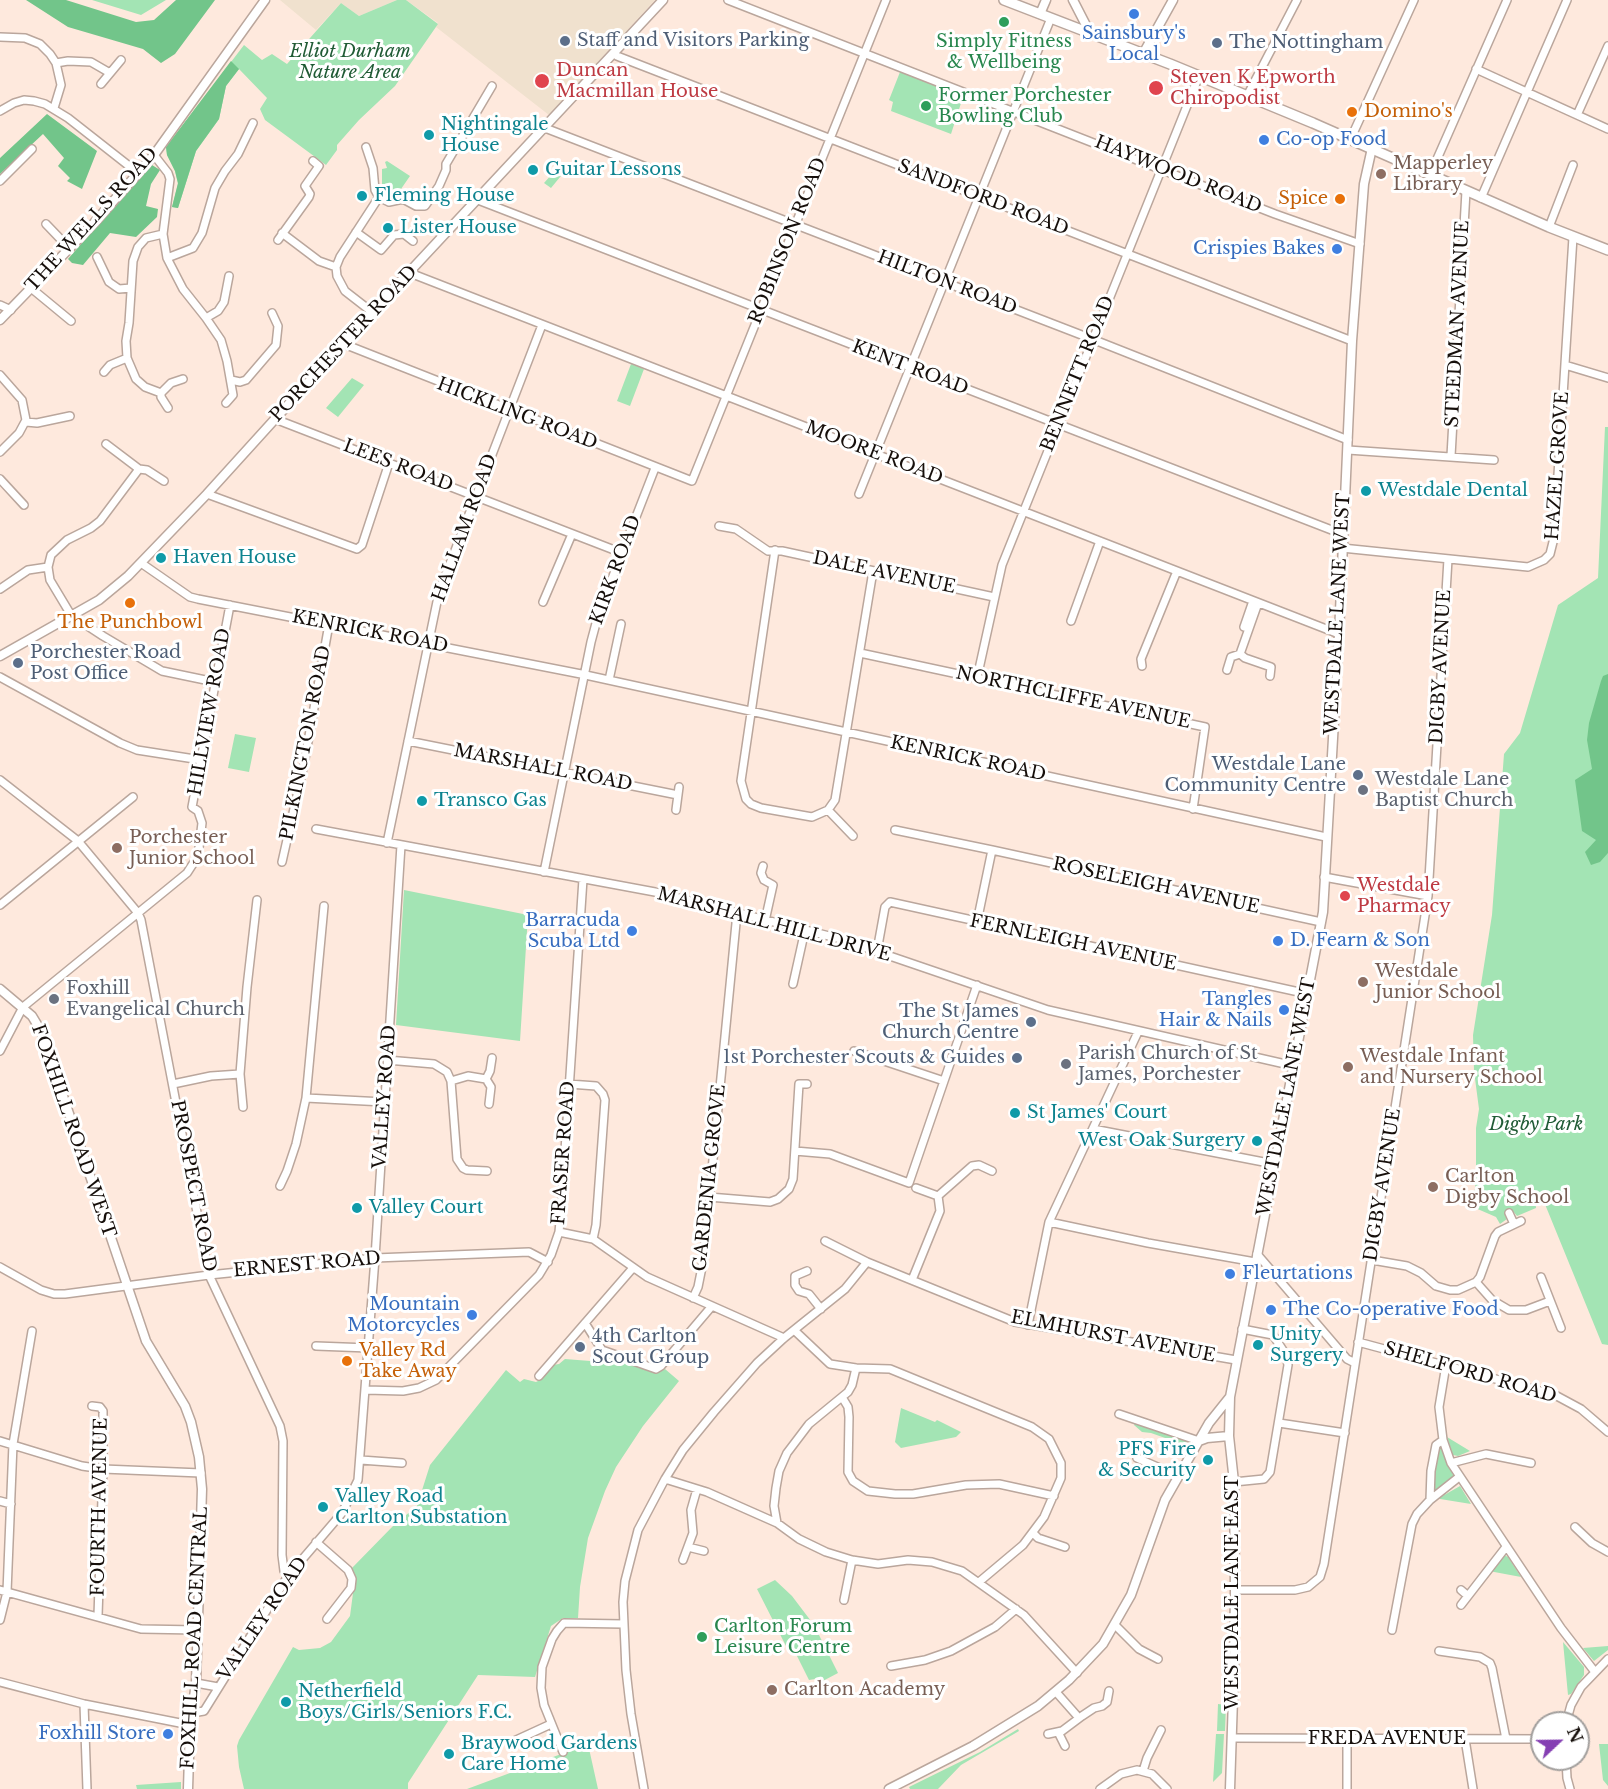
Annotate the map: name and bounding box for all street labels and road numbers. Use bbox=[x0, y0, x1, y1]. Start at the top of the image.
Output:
street label: HAYWOOD ROAD bbox=[1091, 132, 1265, 218]
street label: THE WELLS ROAD bbox=[22, 143, 162, 297]
street label: ROBINSON ROAD bbox=[745, 154, 831, 328]
street label: SANDFORD ROAD bbox=[894, 155, 1072, 241]
street label: STEEDMAN AVENUE bbox=[1442, 220, 1474, 428]
street label: HILTON ROAD bbox=[874, 246, 1020, 320]
street label: PORCHESTER ROAD bbox=[266, 261, 422, 427]
street label: BENNETT ROAD bbox=[1037, 293, 1119, 455]
street label: KENT ROAD bbox=[849, 336, 971, 400]
street label: HICKLING ROAD bbox=[434, 373, 600, 455]
street label: HAZEL GROVE bbox=[1542, 391, 1574, 541]
street label: MOORE ROAD bbox=[802, 417, 946, 489]
street label: LEES ROAD bbox=[340, 435, 456, 497]
street label: HALLAM ROAD bbox=[428, 451, 502, 605]
street label: WESTDALE LANE WEST bbox=[1321, 492, 1355, 736]
street label: KIRK ROAD bbox=[586, 512, 646, 628]
street label: DALE AVENUE bbox=[811, 547, 957, 599]
street label: DIGBY AVENUE bbox=[1426, 589, 1456, 745]
street label: KENRICK ROAD bbox=[290, 606, 450, 658]
street label: HILLVIEW ROAD bbox=[185, 627, 235, 797]
street label: PILKINGTON ROAD bbox=[276, 644, 336, 842]
street label: NORTHCLIFFE AVENUE bbox=[954, 663, 1192, 733]
street label: KENRICK ROAD bbox=[888, 732, 1048, 786]
street label: MARSHALL ROAD bbox=[452, 740, 634, 796]
street label: ROSELEIGH AVENUE bbox=[1051, 854, 1261, 918]
street label: MARSHALL HILL DRIVE bbox=[655, 883, 893, 967]
street label: FERNLEIGH AVENUE bbox=[968, 911, 1178, 975]
street label: WESTDALE LANE WEST bbox=[1253, 976, 1321, 1218]
street label: FOXHILL ROAD WEST bbox=[26, 1022, 120, 1240]
street label: VALLEY ROAD bbox=[369, 1024, 401, 1170]
street label: FRASER ROAD bbox=[548, 1080, 580, 1226]
street label: GARDENIA GROVE bbox=[689, 1083, 731, 1273]
street label: PROSPECT ROAD bbox=[166, 1098, 220, 1274]
street label: DIGBY AVENUE bbox=[1360, 1107, 1406, 1263]
street label: ERNEST ROAD bbox=[232, 1248, 382, 1282]
street label: ELMHURST AVENUE bbox=[1009, 1307, 1217, 1367]
street label: SHELFORD ROAD bbox=[1381, 1338, 1559, 1408]
street label: FOURTH AVENUE bbox=[88, 1417, 112, 1597]
street label: WESTDALE LANE EAST bbox=[1222, 1475, 1244, 1711]
street label: FOXHILL ROAD CENTRAL bbox=[177, 1506, 213, 1770]
street label: VALLEY ROAD bbox=[214, 1553, 312, 1685]
street label: FREDA AVENUE bbox=[1308, 1728, 1466, 1750]

